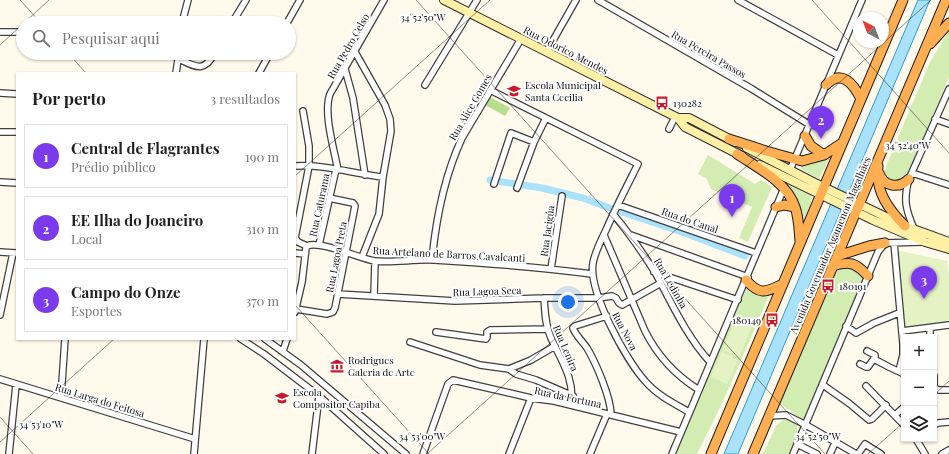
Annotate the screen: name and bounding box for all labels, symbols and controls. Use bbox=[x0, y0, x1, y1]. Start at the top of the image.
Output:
street label: Rua Pedro Celso bbox=[324, 10, 373, 81]
text: 34°52'50"W bbox=[400, 10, 447, 24]
north arrow bbox=[853, 12, 889, 48]
search box bbox=[16, 16, 296, 60]
street label: Rua Odorico Mendes bbox=[521, 23, 611, 77]
icon: search bbox=[30, 27, 52, 49]
street label: Rua Pereira Passos bbox=[669, 27, 749, 81]
text: Pesquisar aqui bbox=[62, 28, 160, 48]
street label: Rua Alice Gomes bbox=[445, 71, 495, 143]
place label: Escola Municipal Santa Cecilia bbox=[525, 78, 601, 104]
school or university icon: Escola Municipal Santa Cecilia bbox=[506, 83, 522, 99]
text: Por perto bbox=[32, 87, 106, 109]
text: 3 resultados bbox=[210, 90, 280, 107]
bus stop icon: 130282 bbox=[654, 95, 670, 111]
place label: 130282 bbox=[673, 96, 702, 110]
pin: 2 bbox=[808, 106, 834, 139]
text: Central de Flagrantes bbox=[71, 138, 220, 158]
text: 34°52'40"W bbox=[885, 138, 932, 152]
text: 1 bbox=[44, 148, 48, 165]
text: 190 m bbox=[245, 148, 279, 165]
street label: Avenida Governador Agamenon Magalhães bbox=[786, 154, 874, 337]
text: Prédio público bbox=[71, 158, 156, 175]
street label: Rua Caturama bbox=[305, 172, 333, 238]
pin: 1 bbox=[719, 184, 745, 217]
street label: Rua do Canal bbox=[660, 204, 720, 236]
street label: Rua Jacigúa bbox=[536, 205, 558, 257]
text: EE Ilha do Joaneiro bbox=[71, 210, 203, 230]
text: 2 bbox=[43, 220, 49, 237]
text: 310 m bbox=[246, 220, 279, 237]
street label: Rua Lagoa Preta bbox=[322, 220, 350, 294]
text: Local bbox=[71, 230, 102, 247]
street label: Rua Artelano de Barros Cavalcanti bbox=[372, 243, 526, 265]
street label: Rua Ledinha bbox=[651, 255, 691, 311]
pin: 3 bbox=[911, 266, 937, 299]
bus stop icon: 180191 bbox=[820, 278, 836, 294]
place label: 180191 bbox=[839, 279, 867, 293]
text: Campo do Onze bbox=[71, 282, 181, 302]
street label: Rua Lagoa Seca bbox=[452, 283, 522, 299]
text: 3 bbox=[43, 292, 49, 309]
text: 370 m bbox=[245, 292, 279, 309]
your location bbox=[558, 292, 578, 312]
text: Esportes bbox=[71, 302, 122, 319]
street label: Rua Nova bbox=[609, 309, 641, 353]
bus stop icon: 180149 bbox=[764, 312, 780, 328]
place label: 180149 bbox=[732, 313, 761, 327]
street label: Rua Lenira bbox=[550, 323, 582, 373]
map controls bbox=[901, 334, 937, 442]
button: + bbox=[901, 334, 937, 370]
place label: Rodrigues Galeria de Arte bbox=[348, 353, 415, 379]
museum icon: Rodrigues Galeria de Arte bbox=[329, 358, 345, 374]
button: − bbox=[901, 370, 937, 406]
street label: Rua Larga do Feitosa bbox=[53, 380, 147, 420]
street label: Rua da Fortuna bbox=[533, 383, 603, 411]
place label: Escola Compositor Capiba bbox=[293, 385, 380, 411]
school or university icon: Escola Compositor Capiba bbox=[274, 390, 290, 406]
button: layers bbox=[901, 406, 937, 442]
text: 34°53'10"W bbox=[19, 417, 64, 431]
text: 34°53'00"W bbox=[399, 429, 446, 443]
text: 34°52'50"W bbox=[795, 429, 842, 443]

